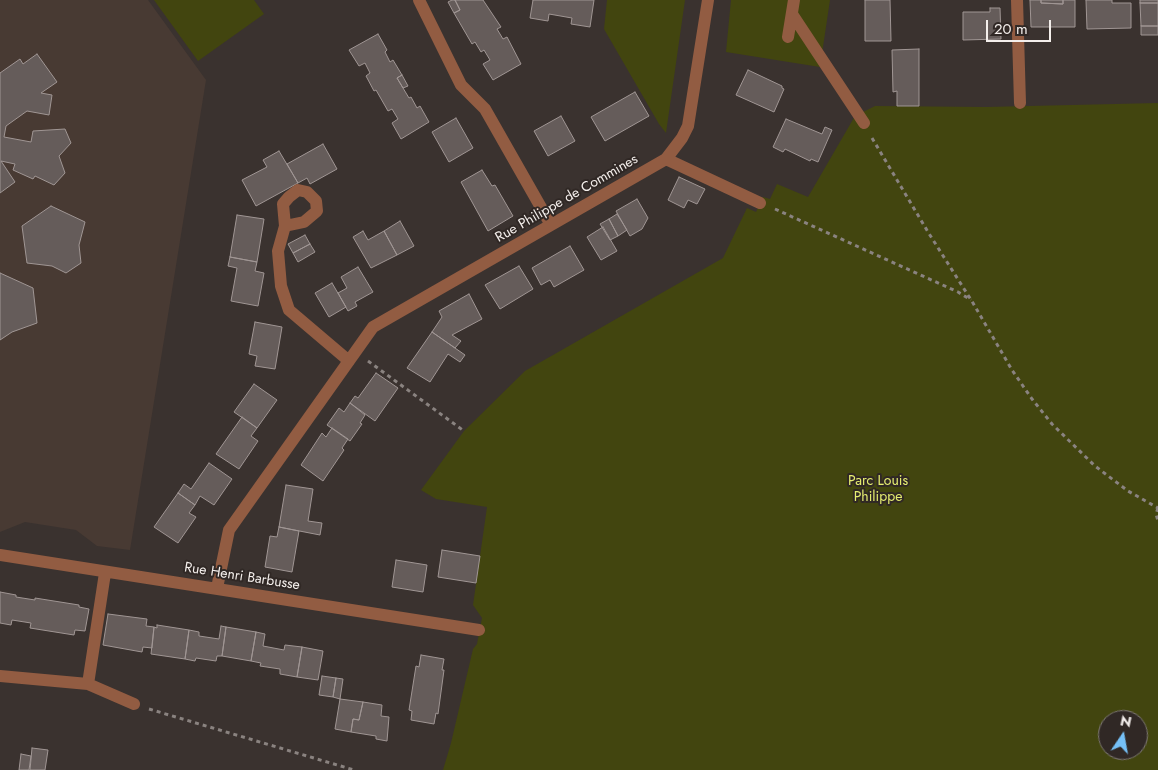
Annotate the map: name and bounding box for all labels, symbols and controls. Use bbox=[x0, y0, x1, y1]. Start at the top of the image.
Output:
scale bar bbox=[988, 10, 1053, 42]
text: 20 m bbox=[994, 18, 1028, 40]
street label: Rue Philippe de Commines bbox=[493, 151, 641, 247]
park label: Parc Louis Philippe bbox=[848, 474, 908, 507]
street label: Rue Henri Barbusse bbox=[183, 560, 301, 594]
north arrow bbox=[1098, 710, 1148, 760]
text: N bbox=[1118, 710, 1133, 732]

